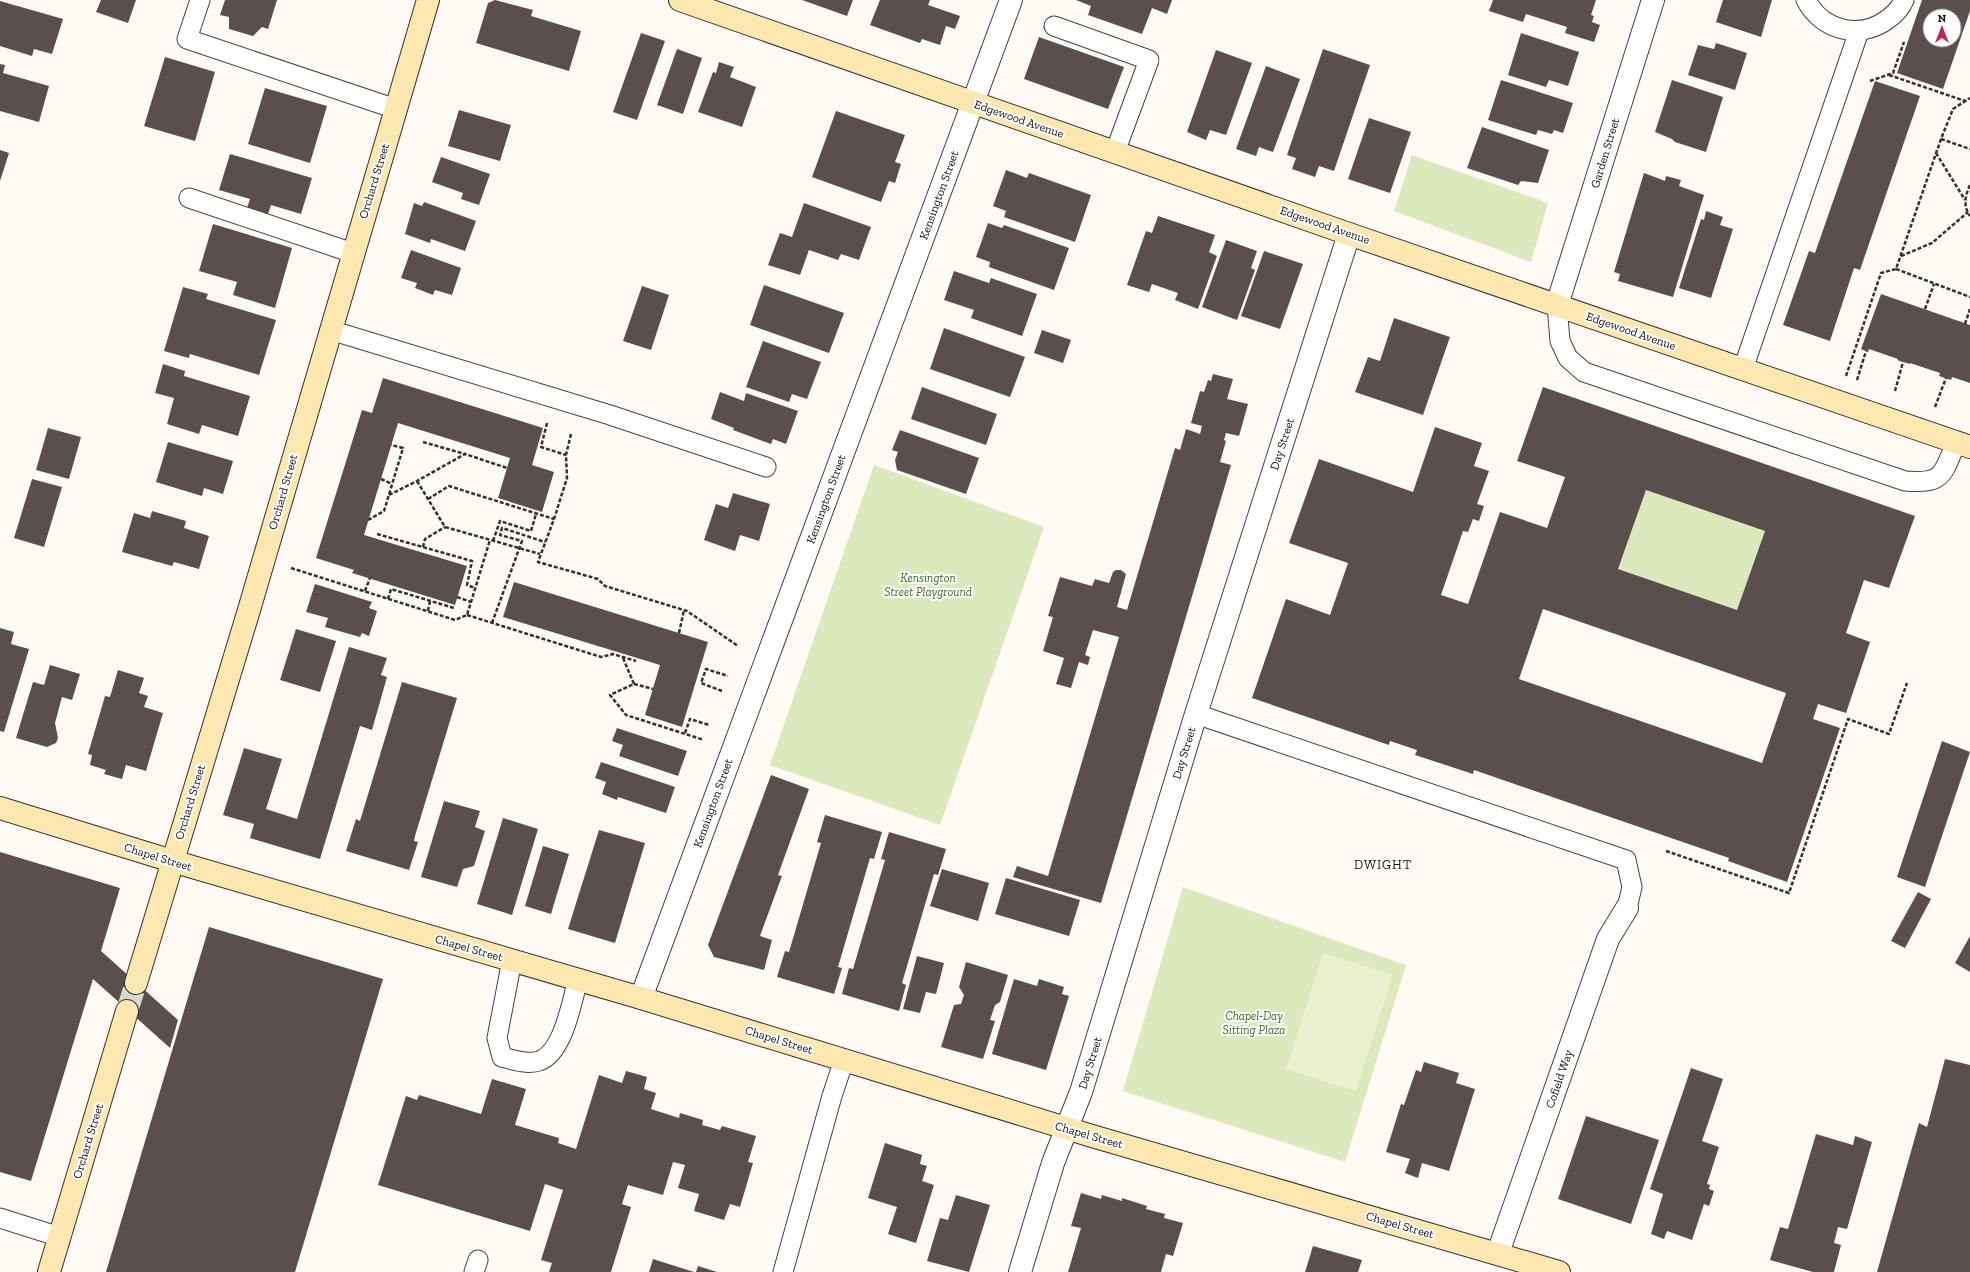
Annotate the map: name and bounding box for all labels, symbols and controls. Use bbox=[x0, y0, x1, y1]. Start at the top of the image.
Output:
north arrow bbox=[1922, 8, 1962, 48]
text: N bbox=[1938, 12, 1947, 25]
street label: Edgewood Avenue bbox=[972, 97, 1066, 141]
street label: Garden Street bbox=[1588, 116, 1622, 190]
street label: Orchard Street bbox=[356, 141, 392, 220]
street label: Kensington Street bbox=[916, 148, 962, 242]
street label: Edgewood Avenue bbox=[1278, 203, 1372, 247]
street label: Edgewood Avenue bbox=[1584, 309, 1678, 353]
street label: Day Street bbox=[1267, 416, 1297, 472]
street label: Orchard Street bbox=[266, 452, 301, 531]
street label: Kensington Street bbox=[803, 452, 849, 546]
park label: Kensington Street Playground bbox=[884, 571, 972, 599]
street label: Day Street bbox=[1169, 725, 1199, 781]
street label: Kensington Street bbox=[690, 756, 736, 850]
street label: Orchard Street bbox=[172, 762, 208, 841]
street label: Chapel Street bbox=[122, 840, 194, 874]
district label: DWIGHT bbox=[1354, 857, 1412, 872]
street label: Chapel Street bbox=[433, 932, 505, 965]
park label: Chapel-Day Sitting Plaza bbox=[1223, 1009, 1285, 1037]
street label: Chapel Street bbox=[743, 1023, 815, 1057]
street label: Day Street bbox=[1075, 1035, 1105, 1091]
street label: Cofield Way bbox=[1542, 1047, 1576, 1110]
street label: Orchard Street bbox=[70, 1101, 106, 1180]
street label: Chapel Street bbox=[1053, 1119, 1125, 1152]
street label: Chapel Street bbox=[1364, 1209, 1436, 1242]

